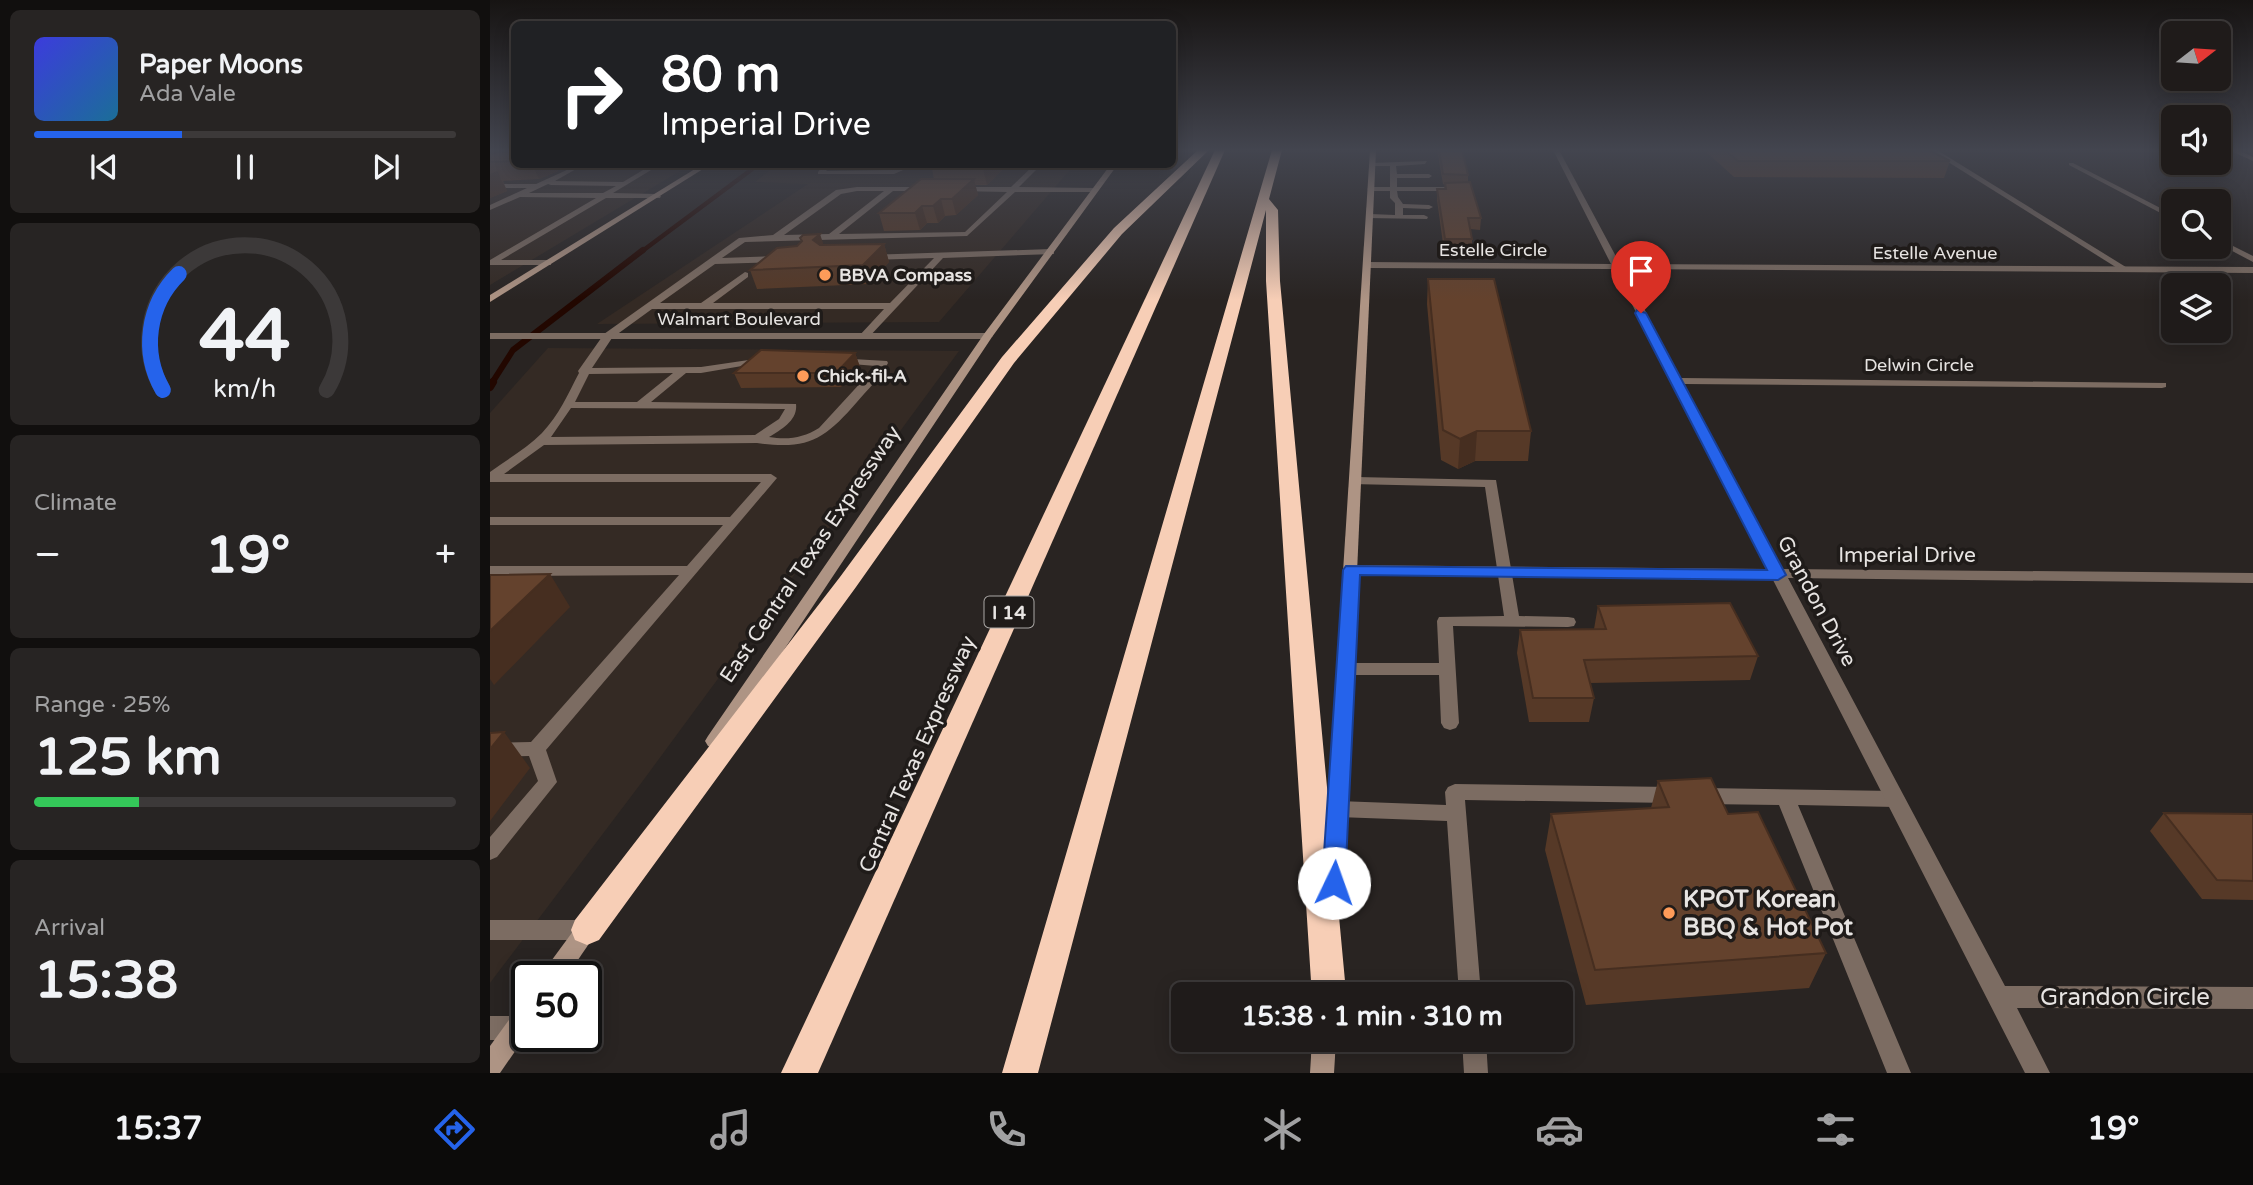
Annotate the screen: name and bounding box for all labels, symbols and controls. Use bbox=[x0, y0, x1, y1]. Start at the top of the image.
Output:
north arrow bbox=[2161, 21, 2231, 91]
map controls bbox=[2161, 21, 2231, 343]
text: 80 m bbox=[661, 46, 780, 105]
text: Paper Moons bbox=[139, 49, 303, 80]
icon: right bbox=[546, 49, 637, 140]
text: Ada Vale bbox=[139, 80, 236, 108]
button: sound bbox=[2161, 105, 2231, 175]
text: Imperial Drive bbox=[661, 106, 871, 144]
icon: previous bbox=[85, 148, 123, 186]
icon: pause bbox=[226, 148, 264, 186]
icon: next bbox=[367, 148, 405, 186]
button: search bbox=[2161, 189, 2231, 259]
street label: Estelle Circle bbox=[1439, 239, 1547, 261]
pin bbox=[1611, 241, 1671, 313]
street label: Estelle Avenue bbox=[1872, 242, 1998, 264]
icon: arrive bbox=[1622, 252, 1660, 290]
place label: BBVA Compass bbox=[839, 264, 972, 286]
marker: BBVA Compass bbox=[817, 267, 833, 283]
button: layers bbox=[2161, 273, 2231, 343]
text: 44 bbox=[199, 293, 291, 381]
street label: Walmart Boulevard bbox=[657, 308, 821, 330]
street label: Delwin Circle bbox=[1864, 354, 1974, 376]
place label: Chick-fil-A bbox=[817, 365, 907, 387]
marker: Chick-fil-A bbox=[795, 368, 811, 384]
text: km/h bbox=[214, 374, 276, 404]
street label: East Central Texas Expressway bbox=[715, 421, 906, 688]
text: Climate bbox=[34, 489, 117, 517]
text: 19° bbox=[205, 524, 290, 587]
text: − bbox=[34, 532, 61, 578]
text: + bbox=[435, 532, 456, 578]
street label: Grandon Drive bbox=[1772, 532, 1862, 671]
street label: Imperial Drive bbox=[1838, 543, 1976, 568]
road number: I 14 bbox=[984, 596, 1034, 628]
street label: Central Texas Expressway bbox=[854, 632, 981, 876]
text: Range · 25% bbox=[34, 691, 170, 719]
text: 125 km bbox=[34, 726, 222, 789]
position arrow bbox=[1297, 846, 1371, 920]
place label: KPOT Korean BBQ & Hot Pot bbox=[1683, 885, 1854, 942]
marker: KPOT Korean BBQ & Hot Pot bbox=[1661, 905, 1677, 921]
text: Arrival bbox=[34, 914, 105, 942]
text: 15:38 bbox=[34, 949, 178, 1012]
speed limit sign: 50 bbox=[511, 961, 602, 1052]
street label: Grandon Circle bbox=[2040, 983, 2210, 1012]
text: 15:38 · 1 min · 310 m bbox=[1241, 1001, 1503, 1032]
icon: directions bbox=[430, 1105, 479, 1154]
icon: music bbox=[706, 1105, 755, 1154]
icon: phone bbox=[982, 1105, 1031, 1154]
icon: climate bbox=[1258, 1105, 1307, 1154]
icon: car bbox=[1535, 1105, 1584, 1154]
icon: filters bbox=[1811, 1105, 1860, 1154]
text: 15:37 bbox=[114, 1110, 202, 1148]
text: 19° bbox=[2087, 1110, 2139, 1148]

